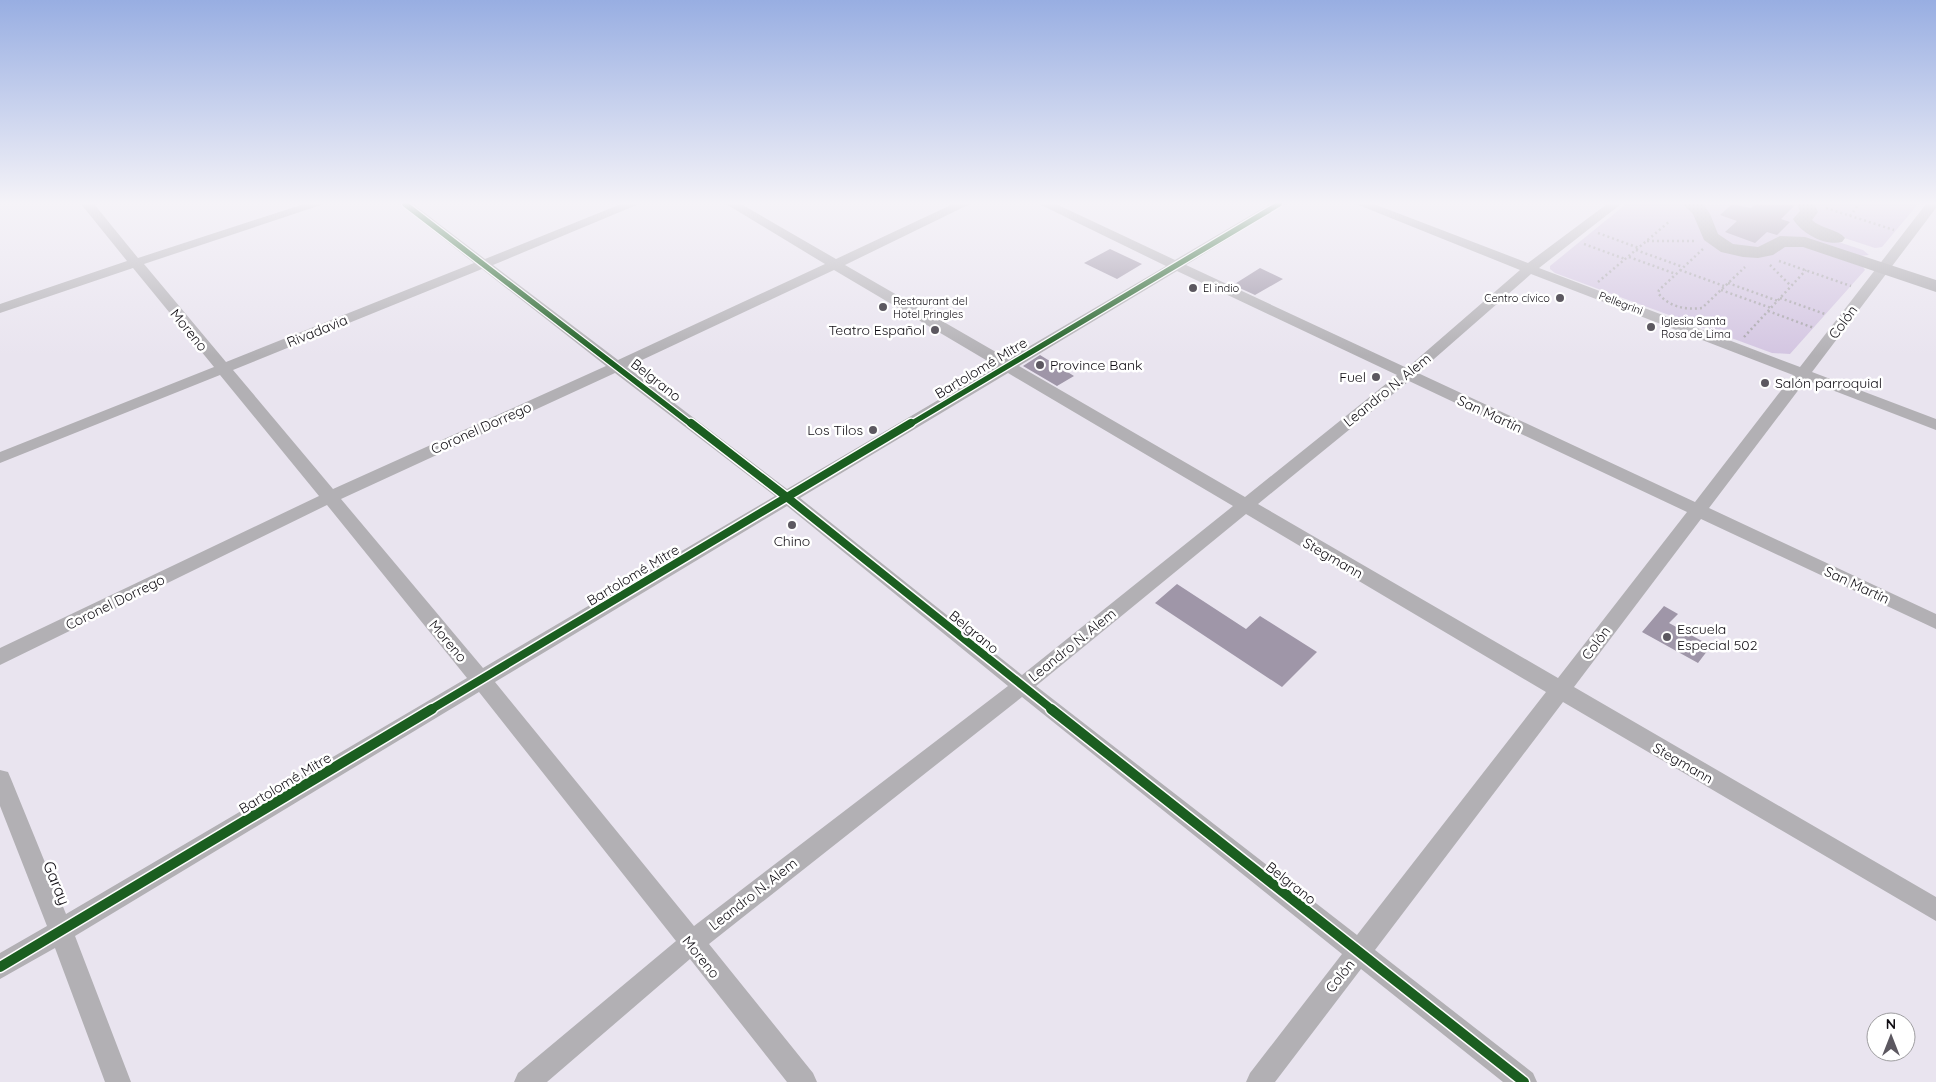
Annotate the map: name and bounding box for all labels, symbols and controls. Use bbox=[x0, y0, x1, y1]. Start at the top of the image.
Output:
place label: El indio bbox=[1203, 281, 1240, 295]
marker: El indio bbox=[1187, 282, 1199, 294]
street label: Pellegrini bbox=[1597, 288, 1645, 318]
place label: Centro cívico bbox=[1484, 291, 1550, 305]
marker: Centro cívico bbox=[1554, 292, 1566, 304]
place label: Restaurant del Hotel Pringles bbox=[893, 294, 968, 321]
marker: Restaurant del Hotel Pringles bbox=[877, 301, 889, 313]
street label: Colón bbox=[1825, 302, 1861, 342]
street label: Moreno bbox=[166, 305, 212, 355]
street label: Rivadavia bbox=[284, 311, 350, 351]
place label: Iglesia Santa Rosa de Lima bbox=[1661, 314, 1731, 341]
place label: Teatro Español bbox=[828, 321, 925, 339]
marker: Iglesia Santa Rosa de Lima bbox=[1645, 321, 1657, 333]
marker: Teatro Español bbox=[929, 324, 941, 336]
street label: Bartolomé Mitre bbox=[932, 333, 1030, 403]
street label: Leandro N. Alem bbox=[1340, 349, 1434, 431]
street label: Belgrano bbox=[627, 355, 685, 405]
place label: Province Bank bbox=[1050, 356, 1142, 374]
marker: Province Bank bbox=[1034, 359, 1046, 371]
place label: Fuel bbox=[1339, 368, 1366, 386]
marker: Fuel bbox=[1370, 371, 1382, 383]
place label: Salón parroquial bbox=[1775, 374, 1882, 392]
marker: Salón parroquial bbox=[1759, 377, 1771, 389]
street label: San Martín bbox=[1455, 391, 1525, 437]
street label: Coronel Dorrego bbox=[428, 398, 534, 458]
place label: Los Tilos bbox=[807, 421, 863, 439]
marker: Los Tilos bbox=[867, 424, 879, 436]
marker: Chino bbox=[786, 519, 798, 531]
place label: Chino bbox=[774, 532, 810, 550]
street label: Stegmann bbox=[1300, 534, 1366, 582]
street label: Bartolomé Mitre bbox=[584, 540, 682, 610]
street label: San Martín bbox=[1822, 562, 1892, 608]
street label: Coronel Dorrego bbox=[62, 570, 168, 634]
street label: Leandro N. Alem bbox=[1025, 604, 1119, 686]
street label: Belgrano bbox=[945, 606, 1003, 658]
street label: Moreno bbox=[425, 616, 471, 666]
place label: Escuela Especial 502 bbox=[1677, 620, 1758, 654]
street label: Colón bbox=[1578, 623, 1614, 663]
marker: Escuela Especial 502 bbox=[1661, 631, 1673, 643]
street label: Stegmann bbox=[1650, 739, 1716, 787]
street label: Bartolomé Mitre bbox=[236, 748, 334, 818]
street label: Leandro N. Alem bbox=[705, 854, 801, 934]
street label: Garay bbox=[39, 858, 75, 908]
street label: Belgrano bbox=[1262, 858, 1320, 908]
street label: Moreno bbox=[678, 932, 724, 982]
street label: Colón bbox=[1321, 956, 1359, 996]
north arrow bbox=[1866, 1012, 1916, 1062]
text: N bbox=[1886, 1015, 1896, 1033]

